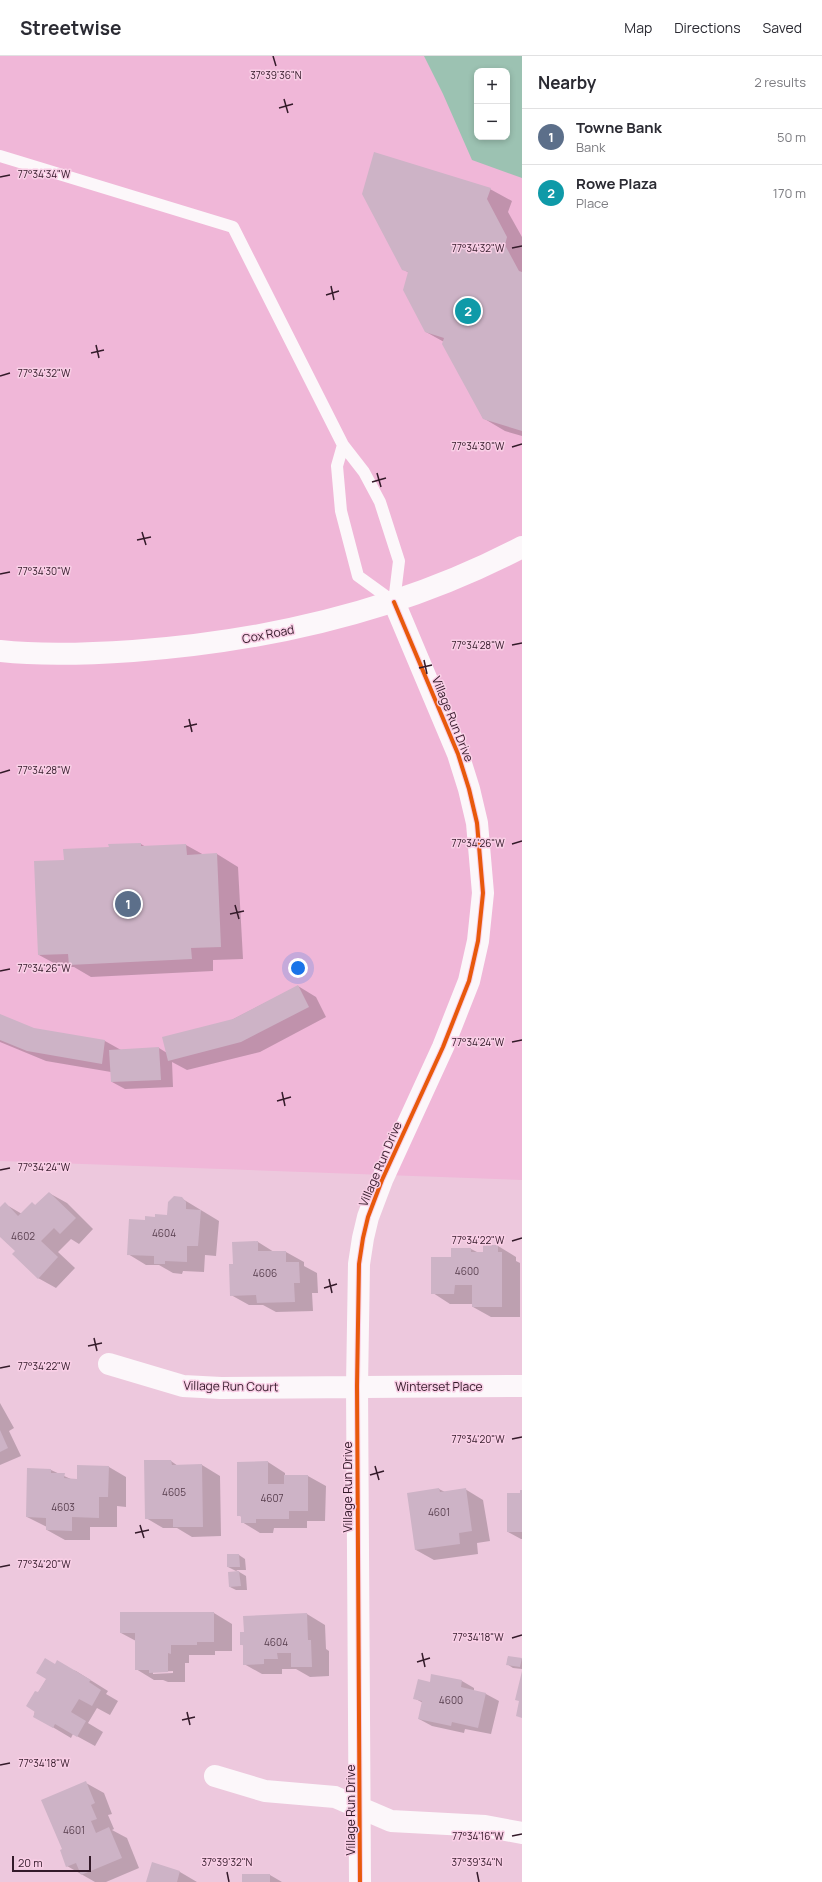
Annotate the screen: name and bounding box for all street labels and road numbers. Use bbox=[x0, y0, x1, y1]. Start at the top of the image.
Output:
street label: Cox Road bbox=[240, 621, 296, 647]
street label: Village Run Drive bbox=[428, 674, 478, 764]
street label: Village Run Drive bbox=[354, 1119, 406, 1209]
street label: Village Run Court bbox=[183, 1377, 279, 1395]
street label: Winterset Place bbox=[395, 1378, 483, 1395]
street label: Village Run Drive bbox=[339, 1442, 356, 1532]
street label: Village Run Drive bbox=[342, 1765, 359, 1855]

